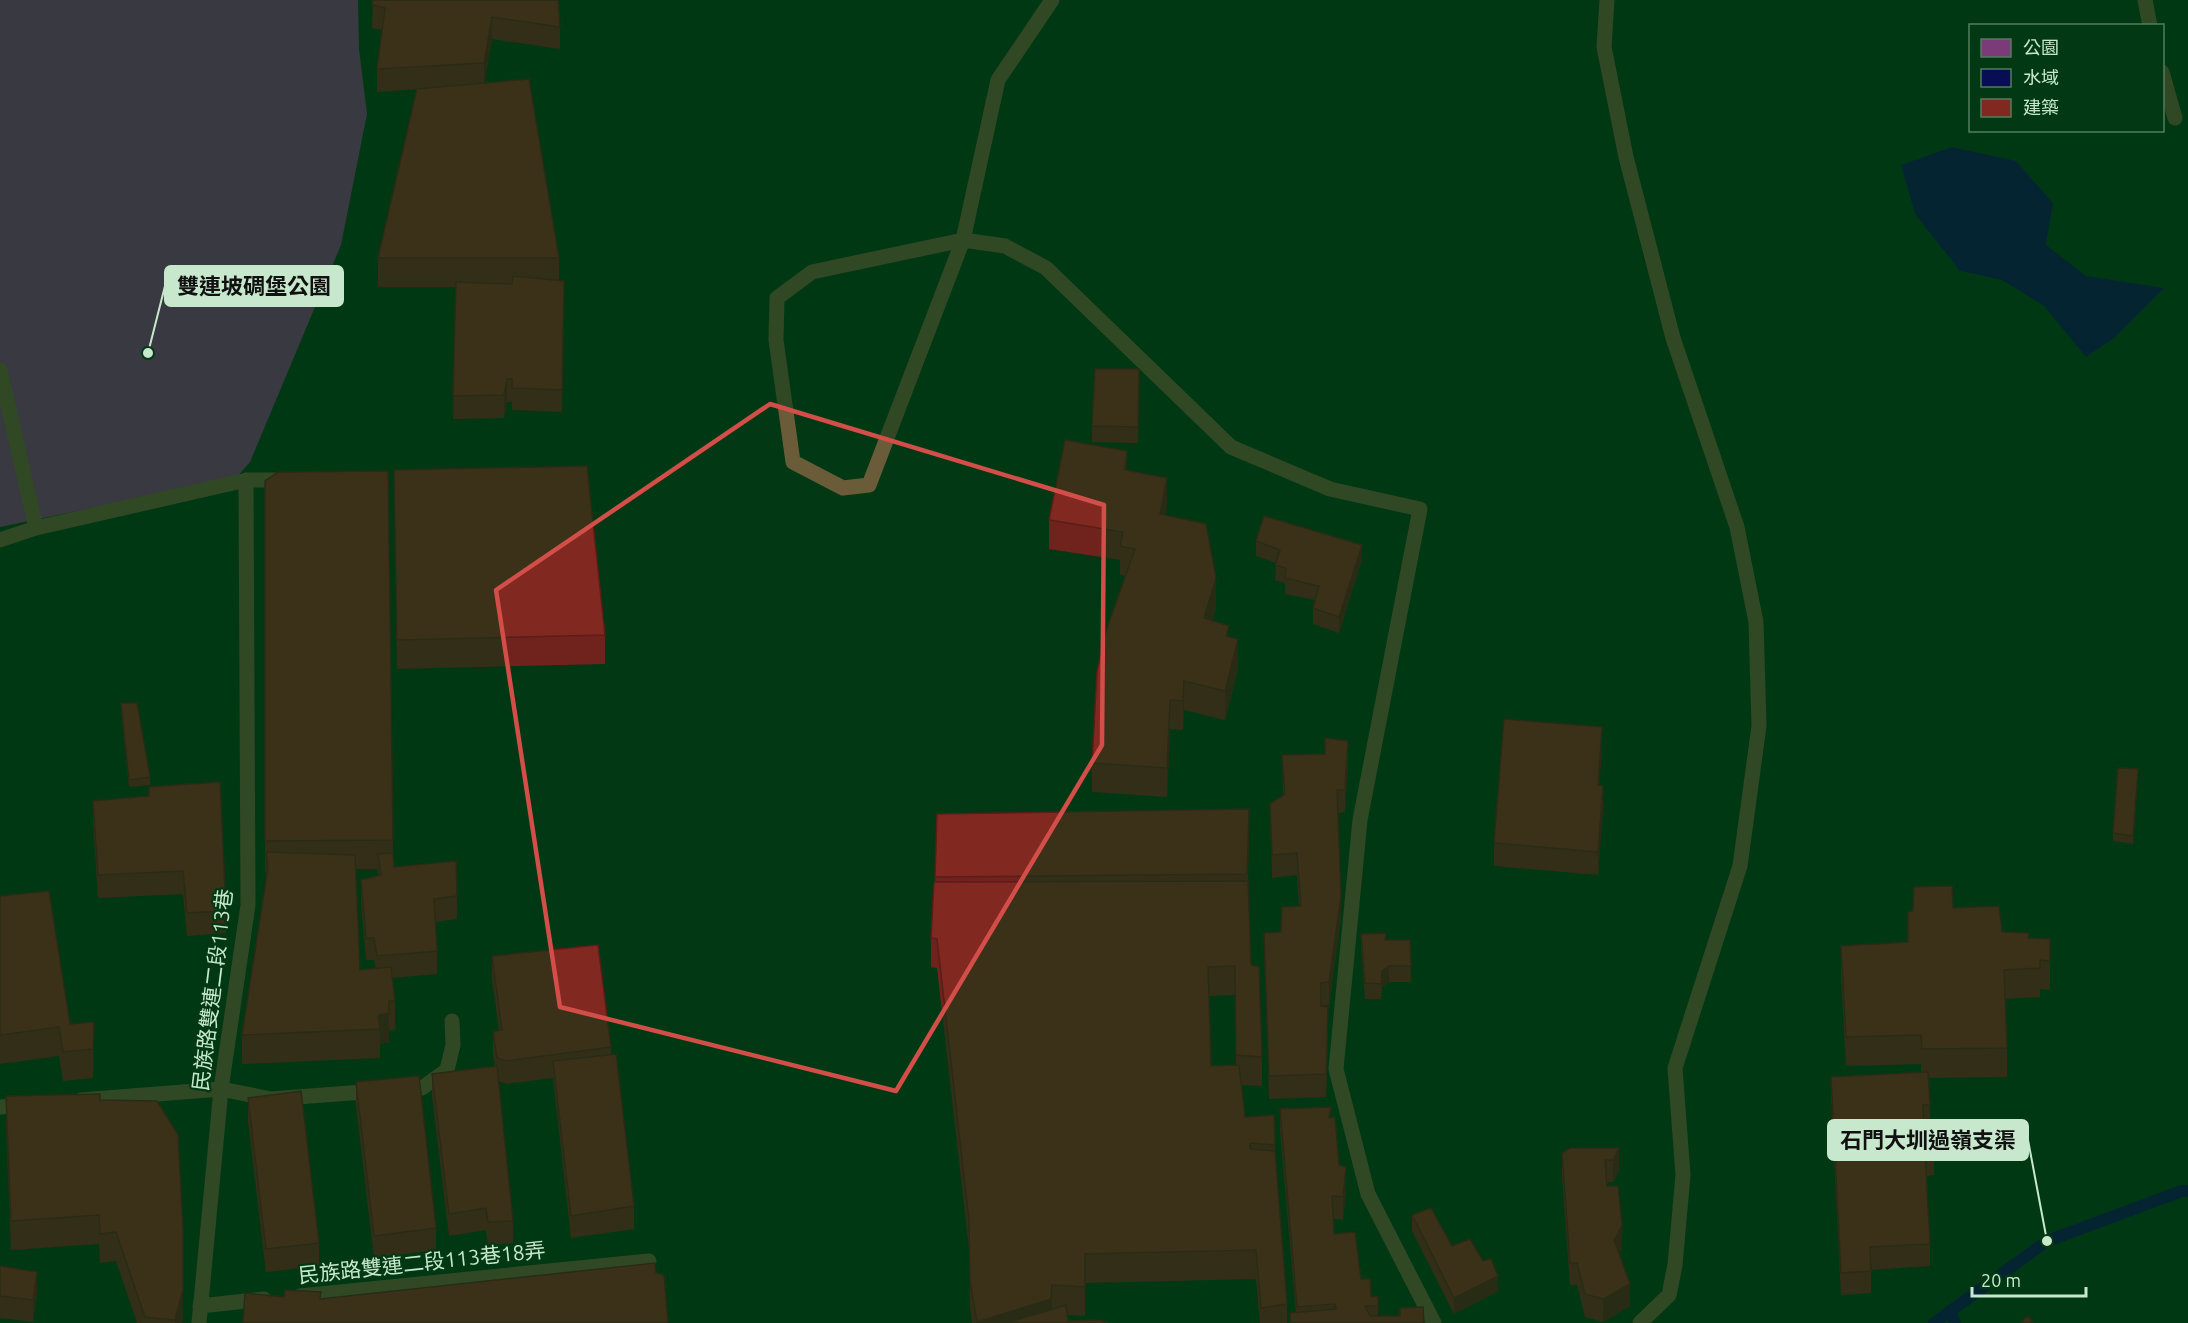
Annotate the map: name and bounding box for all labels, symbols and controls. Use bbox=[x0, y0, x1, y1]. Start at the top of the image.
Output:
legend bbox=[1969, 24, 2164, 132]
text: 公園 bbox=[2023, 37, 2059, 57]
text: 水域 bbox=[2023, 67, 2059, 87]
text: 建築 bbox=[2023, 97, 2059, 117]
callout: 雙連坡碉堡公園 bbox=[165, 266, 343, 306]
text: 雙連坡碉堡公園 bbox=[177, 273, 331, 298]
street label: 民族路雙連二段113巷 bbox=[188, 887, 236, 1092]
callout: 石門大圳過嶺支渠 bbox=[1828, 1120, 2028, 1160]
text: 石門大圳過嶺支渠 bbox=[1840, 1127, 2016, 1152]
street label: 民族路雙連二段113巷18弄 bbox=[297, 1237, 547, 1287]
scale bar bbox=[1972, 1260, 2086, 1298]
text: 20 m bbox=[1981, 1270, 2021, 1290]

